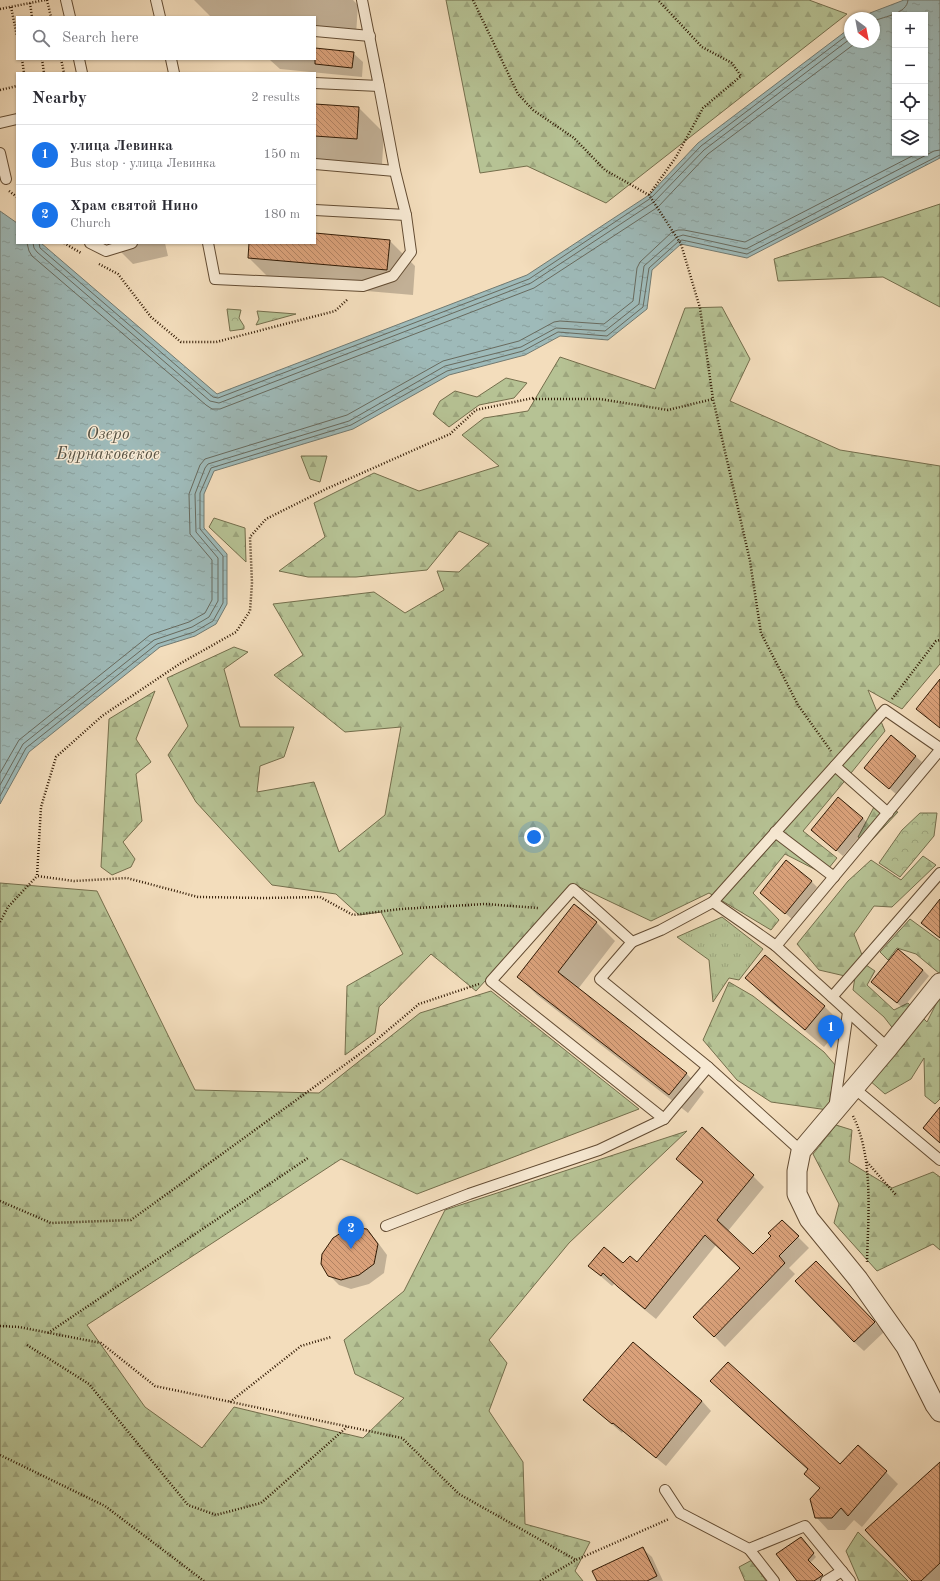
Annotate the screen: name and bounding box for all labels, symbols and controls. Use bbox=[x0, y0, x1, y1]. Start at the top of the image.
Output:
north arrow bbox=[844, 12, 880, 48]
map controls bbox=[892, 12, 928, 156]
button: + bbox=[892, 12, 928, 48]
search box bbox=[16, 16, 316, 60]
icon: search bbox=[30, 27, 52, 49]
text: Search here bbox=[62, 31, 139, 46]
button: − bbox=[892, 48, 928, 84]
button: locate bbox=[892, 84, 928, 120]
text: Nearby bbox=[32, 90, 87, 107]
text: 2 results bbox=[251, 91, 300, 104]
button: layers bbox=[892, 120, 928, 156]
text: улица Левинка bbox=[70, 139, 173, 154]
text: 1 bbox=[41, 148, 49, 161]
text: 150 m bbox=[263, 148, 300, 161]
text: Bus stop · улица Левинка bbox=[70, 157, 216, 170]
text: Храм святой Нино bbox=[70, 199, 198, 214]
text: 2 bbox=[41, 208, 49, 221]
text: 180 m bbox=[263, 208, 300, 221]
text: Church bbox=[70, 217, 111, 230]
water label: Озеро Бурнаковское bbox=[55, 426, 160, 463]
your location bbox=[524, 827, 544, 847]
pin: 1 bbox=[818, 1015, 844, 1048]
pin: 2 bbox=[338, 1216, 364, 1249]

